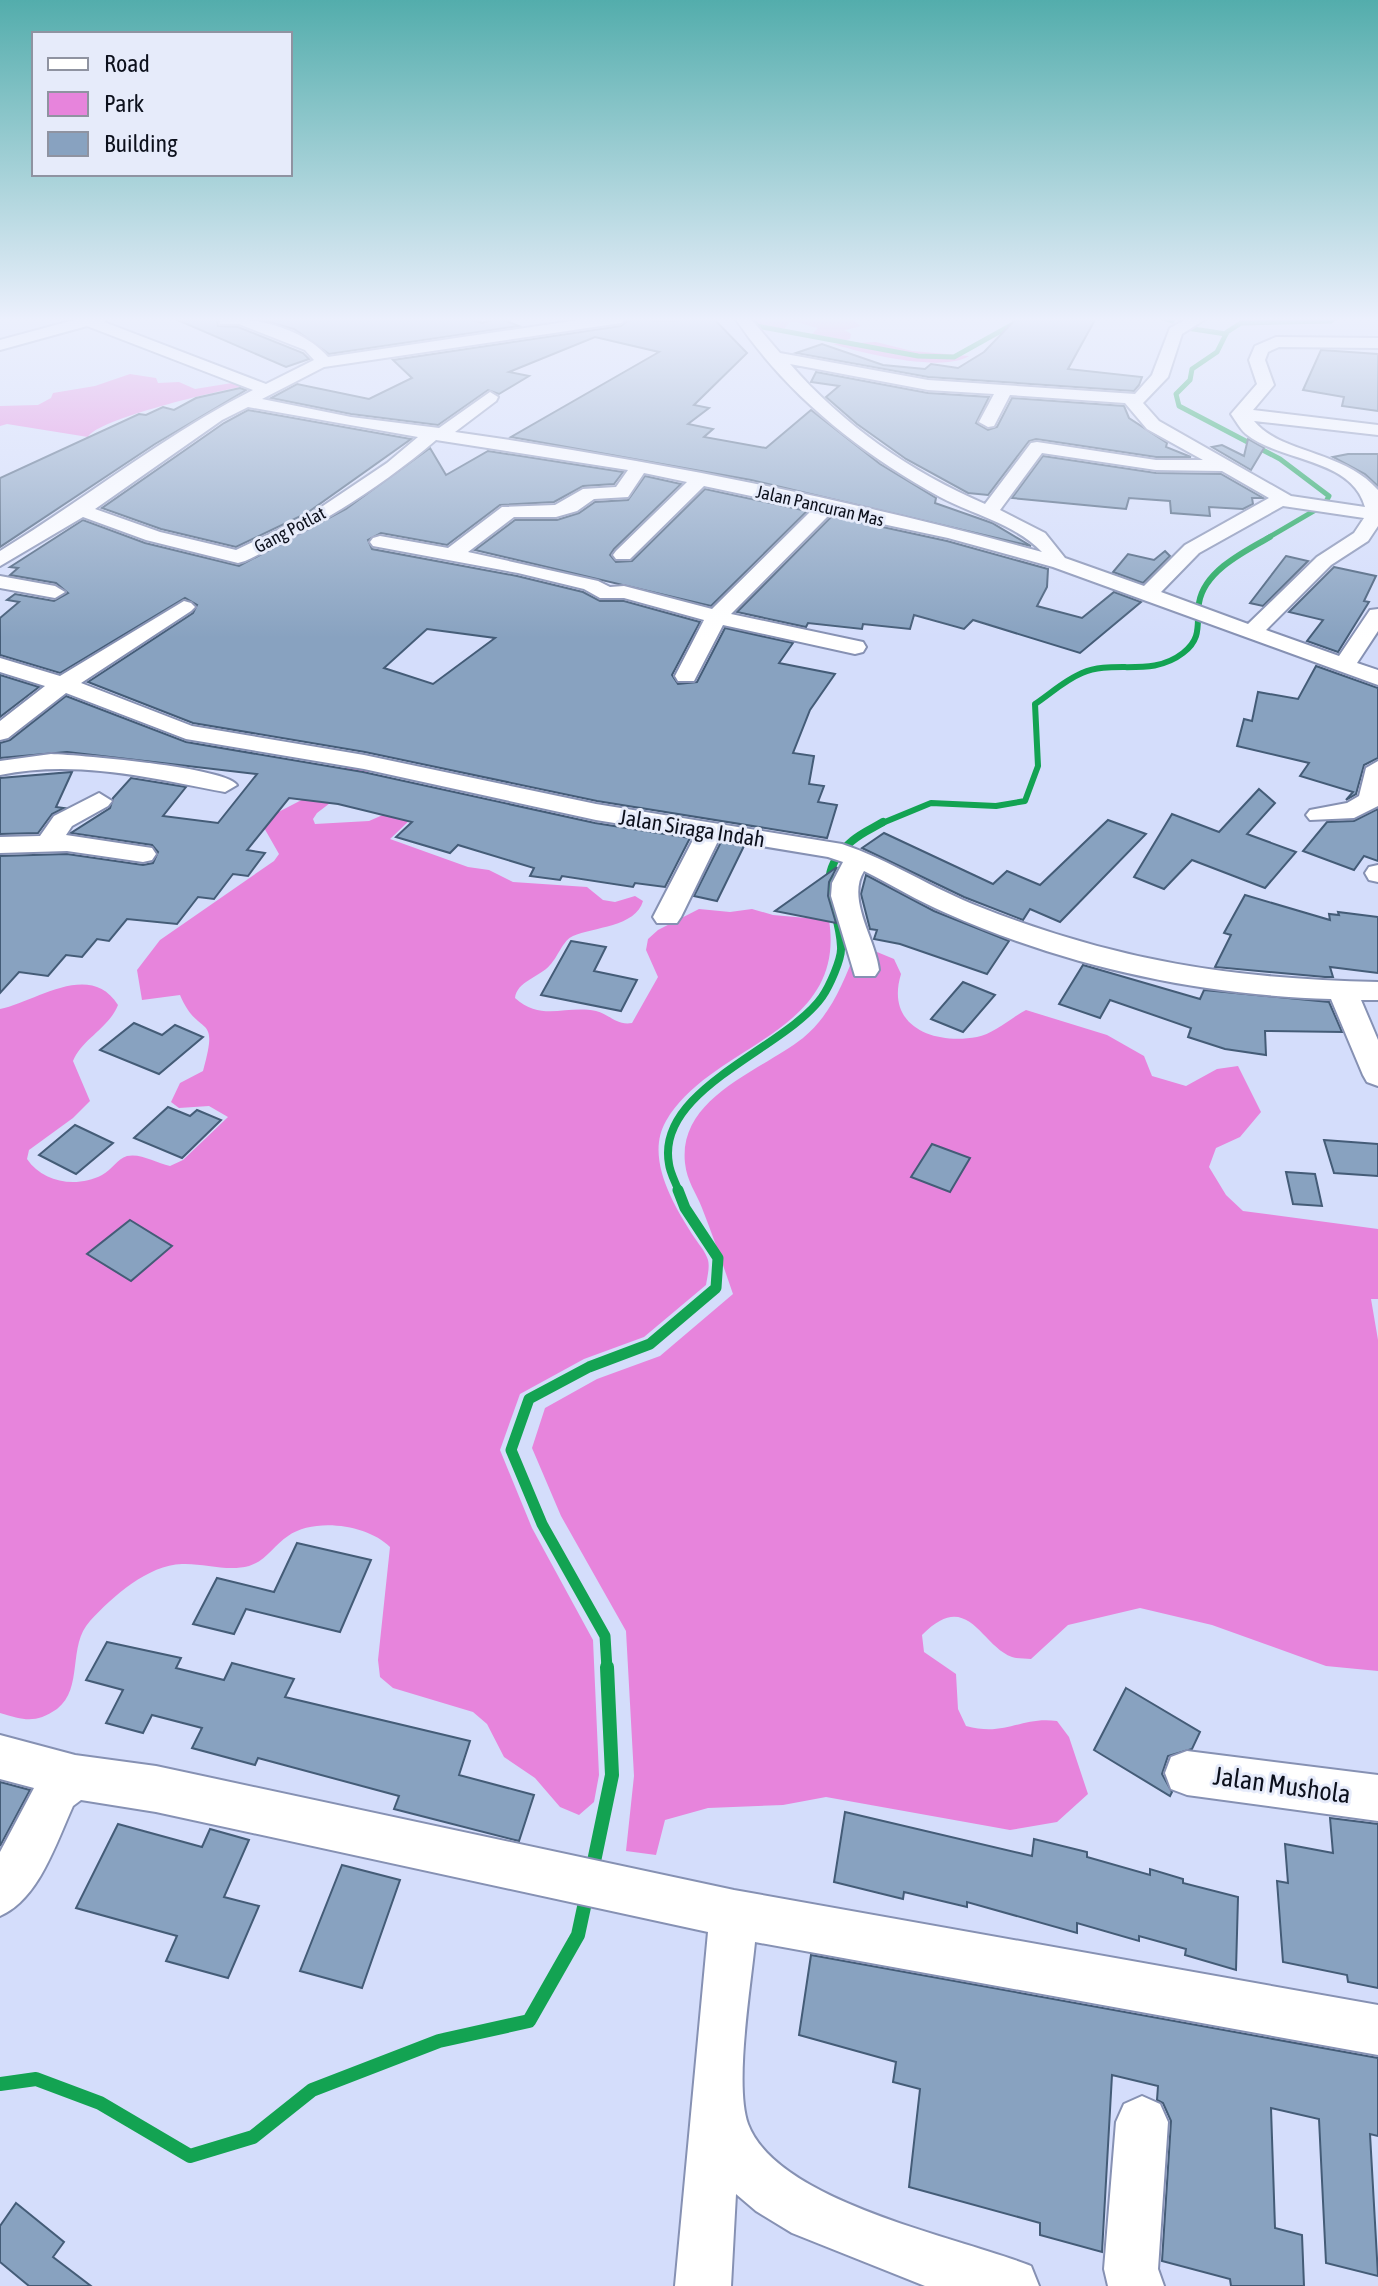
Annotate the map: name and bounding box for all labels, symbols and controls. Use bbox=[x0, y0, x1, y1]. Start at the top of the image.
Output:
legend bbox=[32, 32, 292, 176]
text: Road bbox=[104, 50, 150, 77]
text: Park bbox=[104, 90, 145, 117]
text: Building bbox=[104, 130, 178, 157]
street label: Jalan Pancuran Mas bbox=[754, 481, 886, 530]
street label: Gang Potlat bbox=[251, 502, 329, 557]
street label: Jalan Siraga Indah bbox=[617, 804, 767, 852]
street label: Jalan Mushola bbox=[1211, 1761, 1353, 1809]

